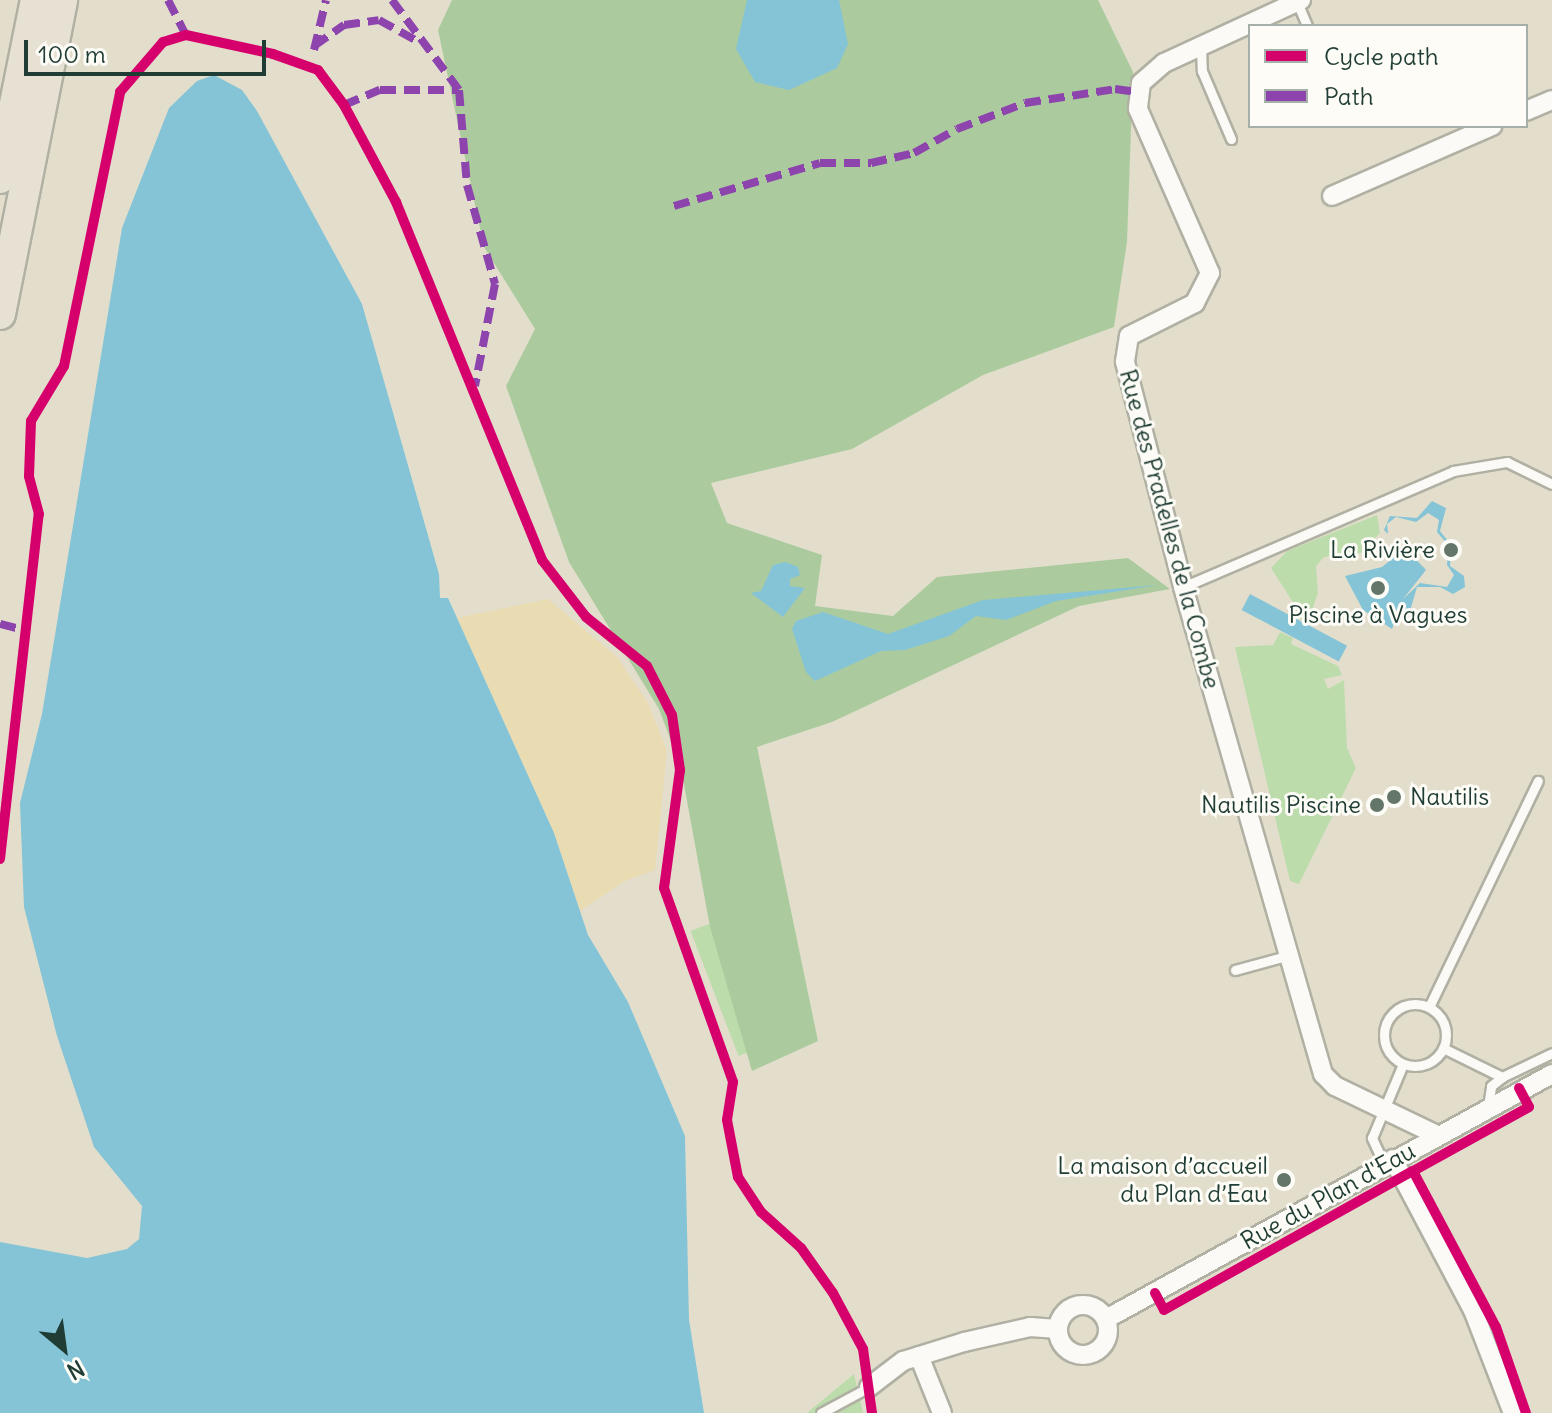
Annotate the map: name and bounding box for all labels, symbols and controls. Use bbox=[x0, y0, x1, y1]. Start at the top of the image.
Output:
scale bar bbox=[28, 24, 270, 74]
legend bbox=[1248, 24, 1528, 128]
text: 100 m bbox=[38, 39, 106, 69]
text: Cycle path bbox=[1324, 41, 1439, 71]
text: Path bbox=[1324, 81, 1374, 111]
street label: Rue des Pradelles de la Combe bbox=[1113, 366, 1227, 692]
place label: La Rivière bbox=[1330, 536, 1435, 564]
marker: La Rivière bbox=[1442, 541, 1460, 559]
marker: Piscine à Vagues bbox=[1369, 579, 1387, 597]
place label: Piscine à Vagues bbox=[1288, 601, 1468, 629]
place label: Nautilis bbox=[1410, 783, 1489, 811]
marker: Nautilis bbox=[1385, 788, 1403, 806]
place label: Nautilis Piscine bbox=[1201, 791, 1361, 819]
marker: Nautilis Piscine bbox=[1368, 796, 1386, 814]
street label: Rue du Plan d'Eau bbox=[1236, 1136, 1420, 1256]
place label: La maison d’accueil du Plan d’Eau bbox=[1057, 1152, 1268, 1208]
marker: La maison d’accueil du Plan d’Eau bbox=[1275, 1171, 1293, 1189]
north arrow bbox=[24, 1309, 104, 1389]
text: N bbox=[62, 1354, 89, 1386]

